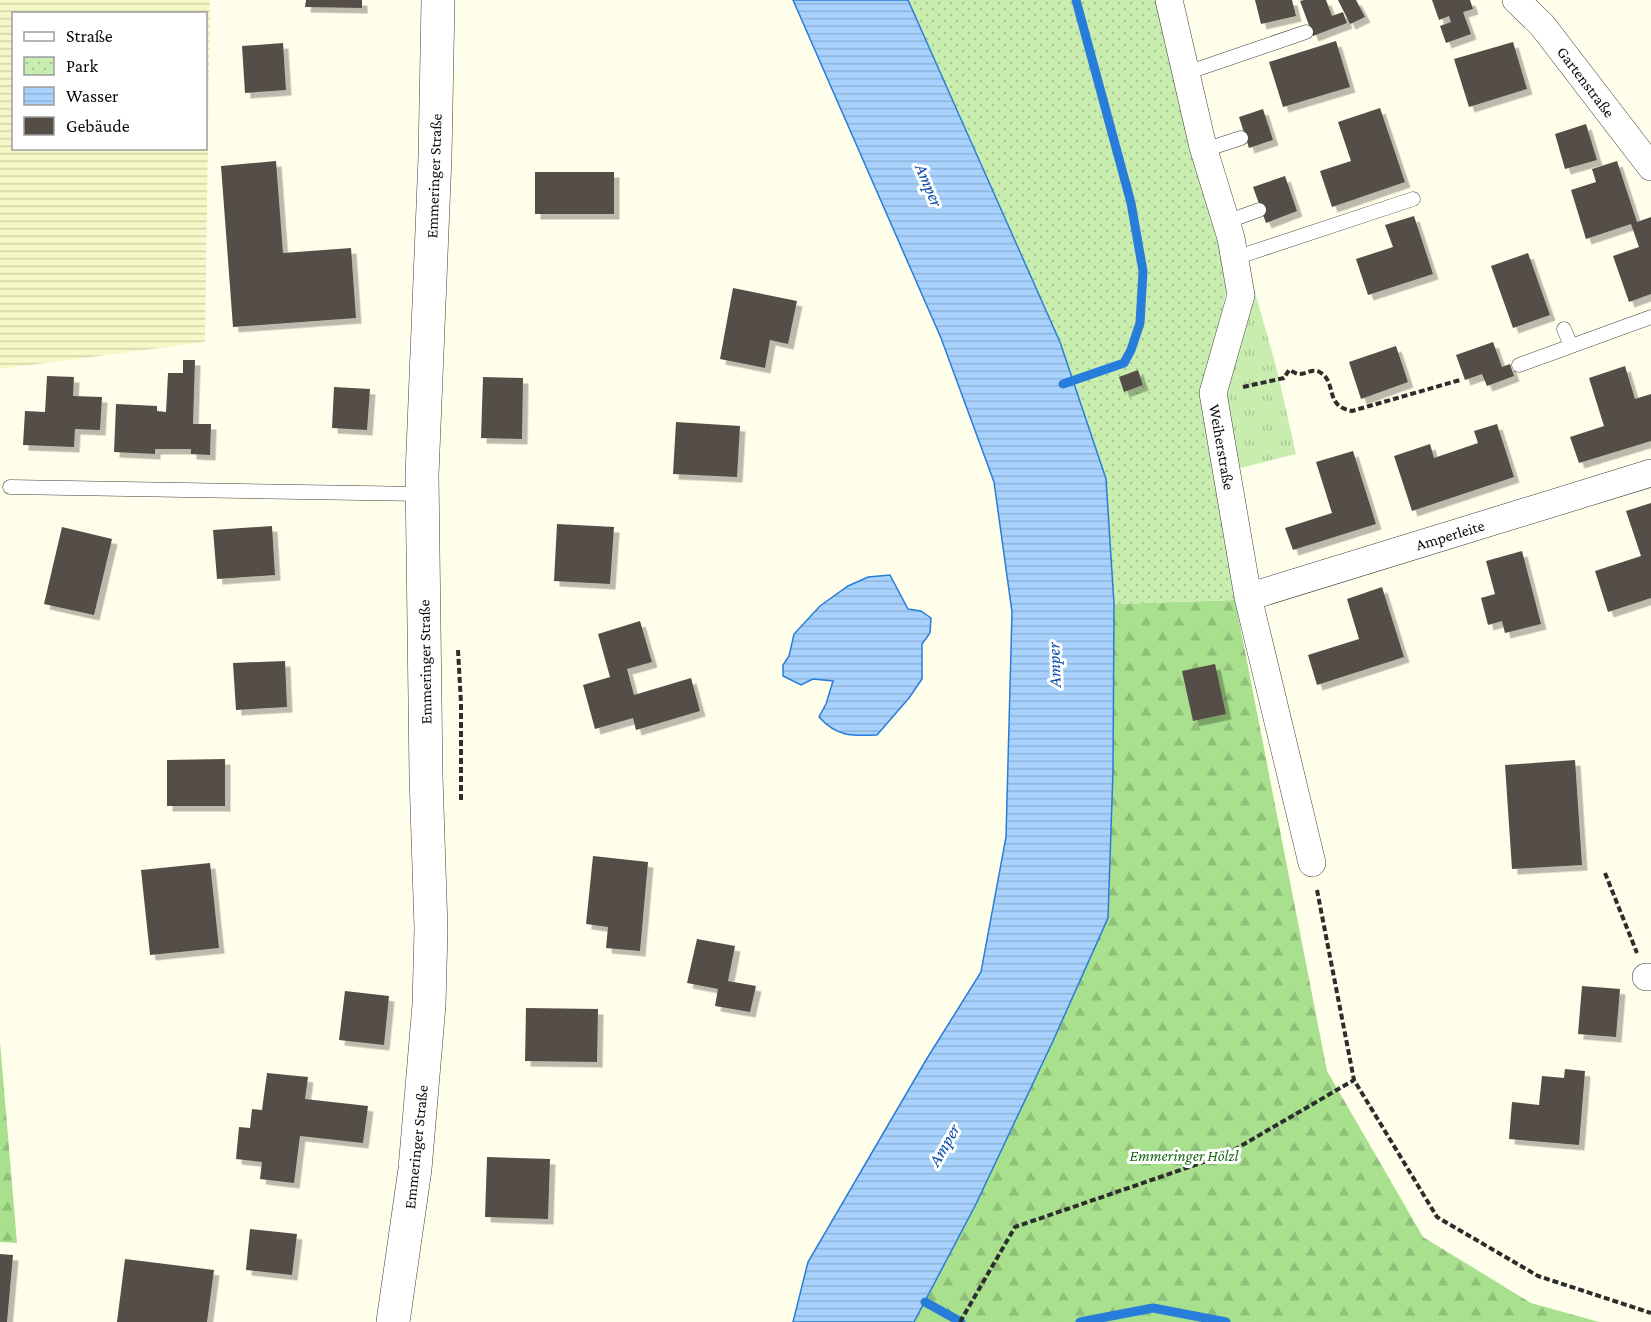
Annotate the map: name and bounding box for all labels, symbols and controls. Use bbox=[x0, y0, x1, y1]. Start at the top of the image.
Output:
legend bbox=[12, 12, 207, 150]
text: Straße bbox=[66, 26, 113, 46]
street label: Gartenstraße bbox=[1554, 43, 1618, 121]
text: Park bbox=[66, 56, 98, 76]
text: Wasser bbox=[66, 86, 119, 106]
street label: Emmeringer Straße bbox=[423, 113, 446, 239]
text: Gebäude bbox=[66, 116, 130, 136]
water label: Amper bbox=[911, 159, 947, 210]
street label: Weiherstraße bbox=[1206, 403, 1238, 491]
street label: Amperleite bbox=[1414, 517, 1487, 554]
street label: Emmeringer Straße bbox=[415, 599, 436, 725]
water label: Amper bbox=[1043, 641, 1065, 689]
street label: Emmeringer Straße bbox=[401, 1084, 432, 1210]
water label: Amper bbox=[924, 1120, 964, 1170]
park label: Emmeringer Hölzl bbox=[1129, 1147, 1240, 1165]

